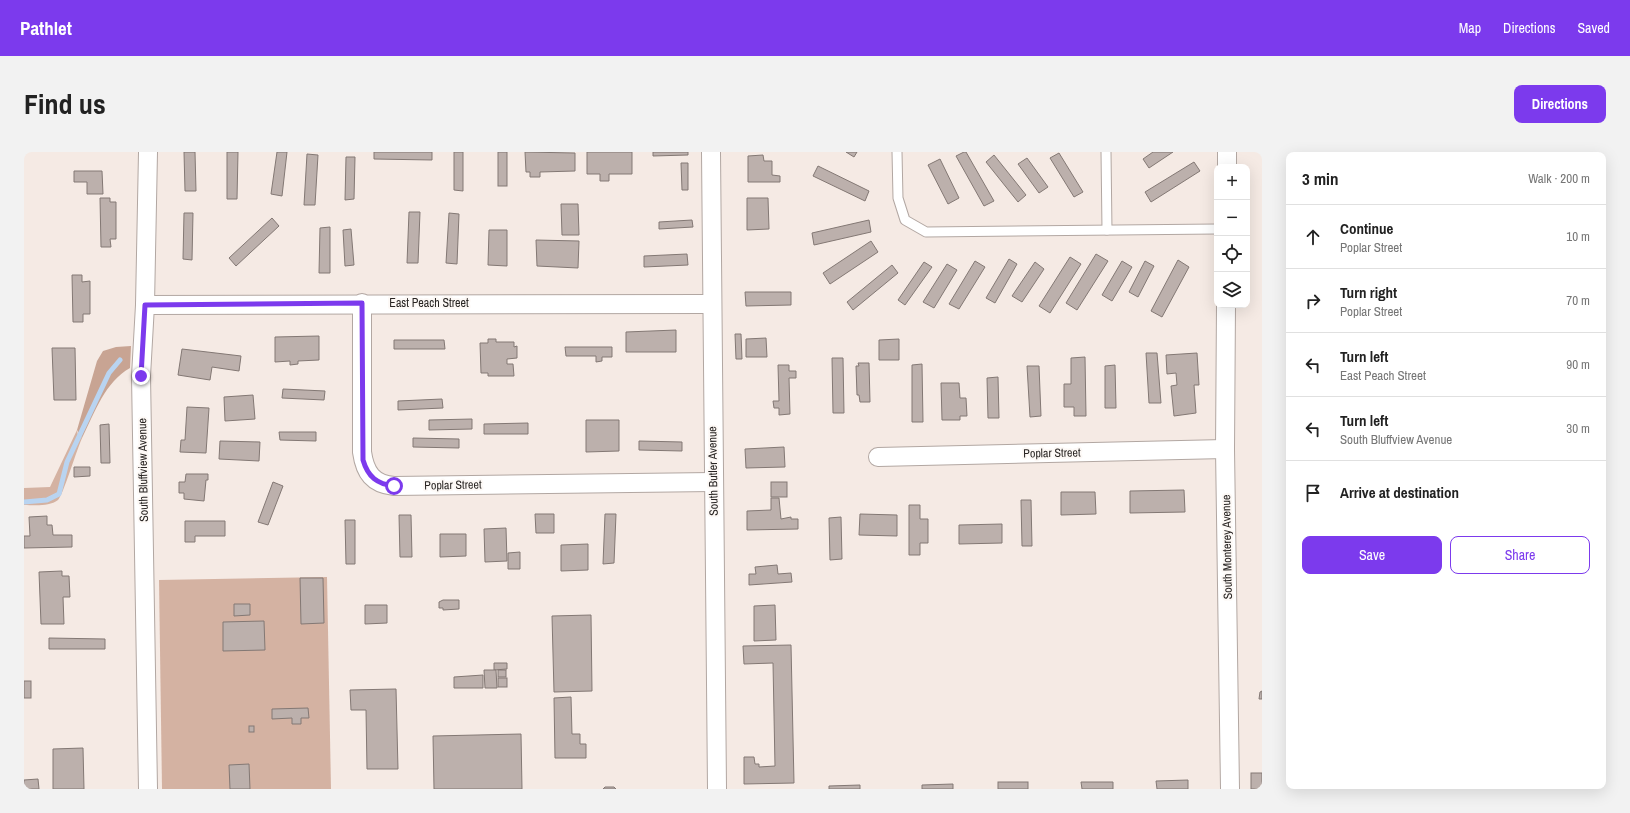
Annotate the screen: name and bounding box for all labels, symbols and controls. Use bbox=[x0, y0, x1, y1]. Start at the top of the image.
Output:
text: Pathlet bbox=[20, 15, 72, 41]
text: Map bbox=[1459, 19, 1481, 37]
text: Directions bbox=[1503, 19, 1555, 37]
text: Saved bbox=[1577, 19, 1610, 37]
text: Find us bbox=[24, 85, 106, 123]
button: Directions bbox=[1514, 85, 1606, 123]
map controls bbox=[1214, 164, 1250, 308]
button: + bbox=[1214, 164, 1250, 200]
text: 3 min bbox=[1302, 167, 1338, 190]
text: Walk · 200 m bbox=[1528, 170, 1590, 187]
button: − bbox=[1214, 200, 1250, 236]
text: Continue bbox=[1340, 218, 1393, 239]
icon: ahead bbox=[1302, 226, 1324, 248]
text: 10 m bbox=[1566, 228, 1590, 245]
button: locate bbox=[1214, 236, 1250, 272]
text: Poplar Street bbox=[1340, 239, 1402, 256]
button: layers bbox=[1214, 272, 1250, 308]
text: Turn right bbox=[1340, 282, 1397, 303]
icon: right bbox=[1302, 290, 1324, 312]
text: 70 m bbox=[1566, 292, 1590, 309]
street label: East Peach Street bbox=[389, 295, 469, 311]
text: Poplar Street bbox=[1340, 303, 1402, 320]
text: Turn left bbox=[1340, 346, 1388, 367]
icon: left bbox=[1302, 354, 1324, 376]
text: 90 m bbox=[1566, 356, 1590, 373]
route end bbox=[132, 367, 150, 385]
text: East Peach Street bbox=[1340, 367, 1426, 384]
text: Turn left bbox=[1340, 410, 1388, 431]
street label: South Bluffview Avenue bbox=[134, 418, 152, 522]
icon: left bbox=[1302, 418, 1324, 440]
text: 30 m bbox=[1566, 420, 1590, 437]
street label: South Butler Avenue bbox=[704, 426, 722, 516]
text: South Bluffview Avenue bbox=[1340, 431, 1452, 448]
street label: Poplar Street bbox=[1023, 444, 1081, 461]
street label: Poplar Street bbox=[424, 476, 482, 493]
route start bbox=[385, 477, 403, 495]
icon: arrive bbox=[1302, 482, 1324, 504]
text: Arrive at destination bbox=[1340, 482, 1459, 503]
street label: South Monterey Avenue bbox=[1218, 494, 1236, 600]
button: Save bbox=[1302, 536, 1442, 574]
button: Share bbox=[1450, 536, 1590, 574]

